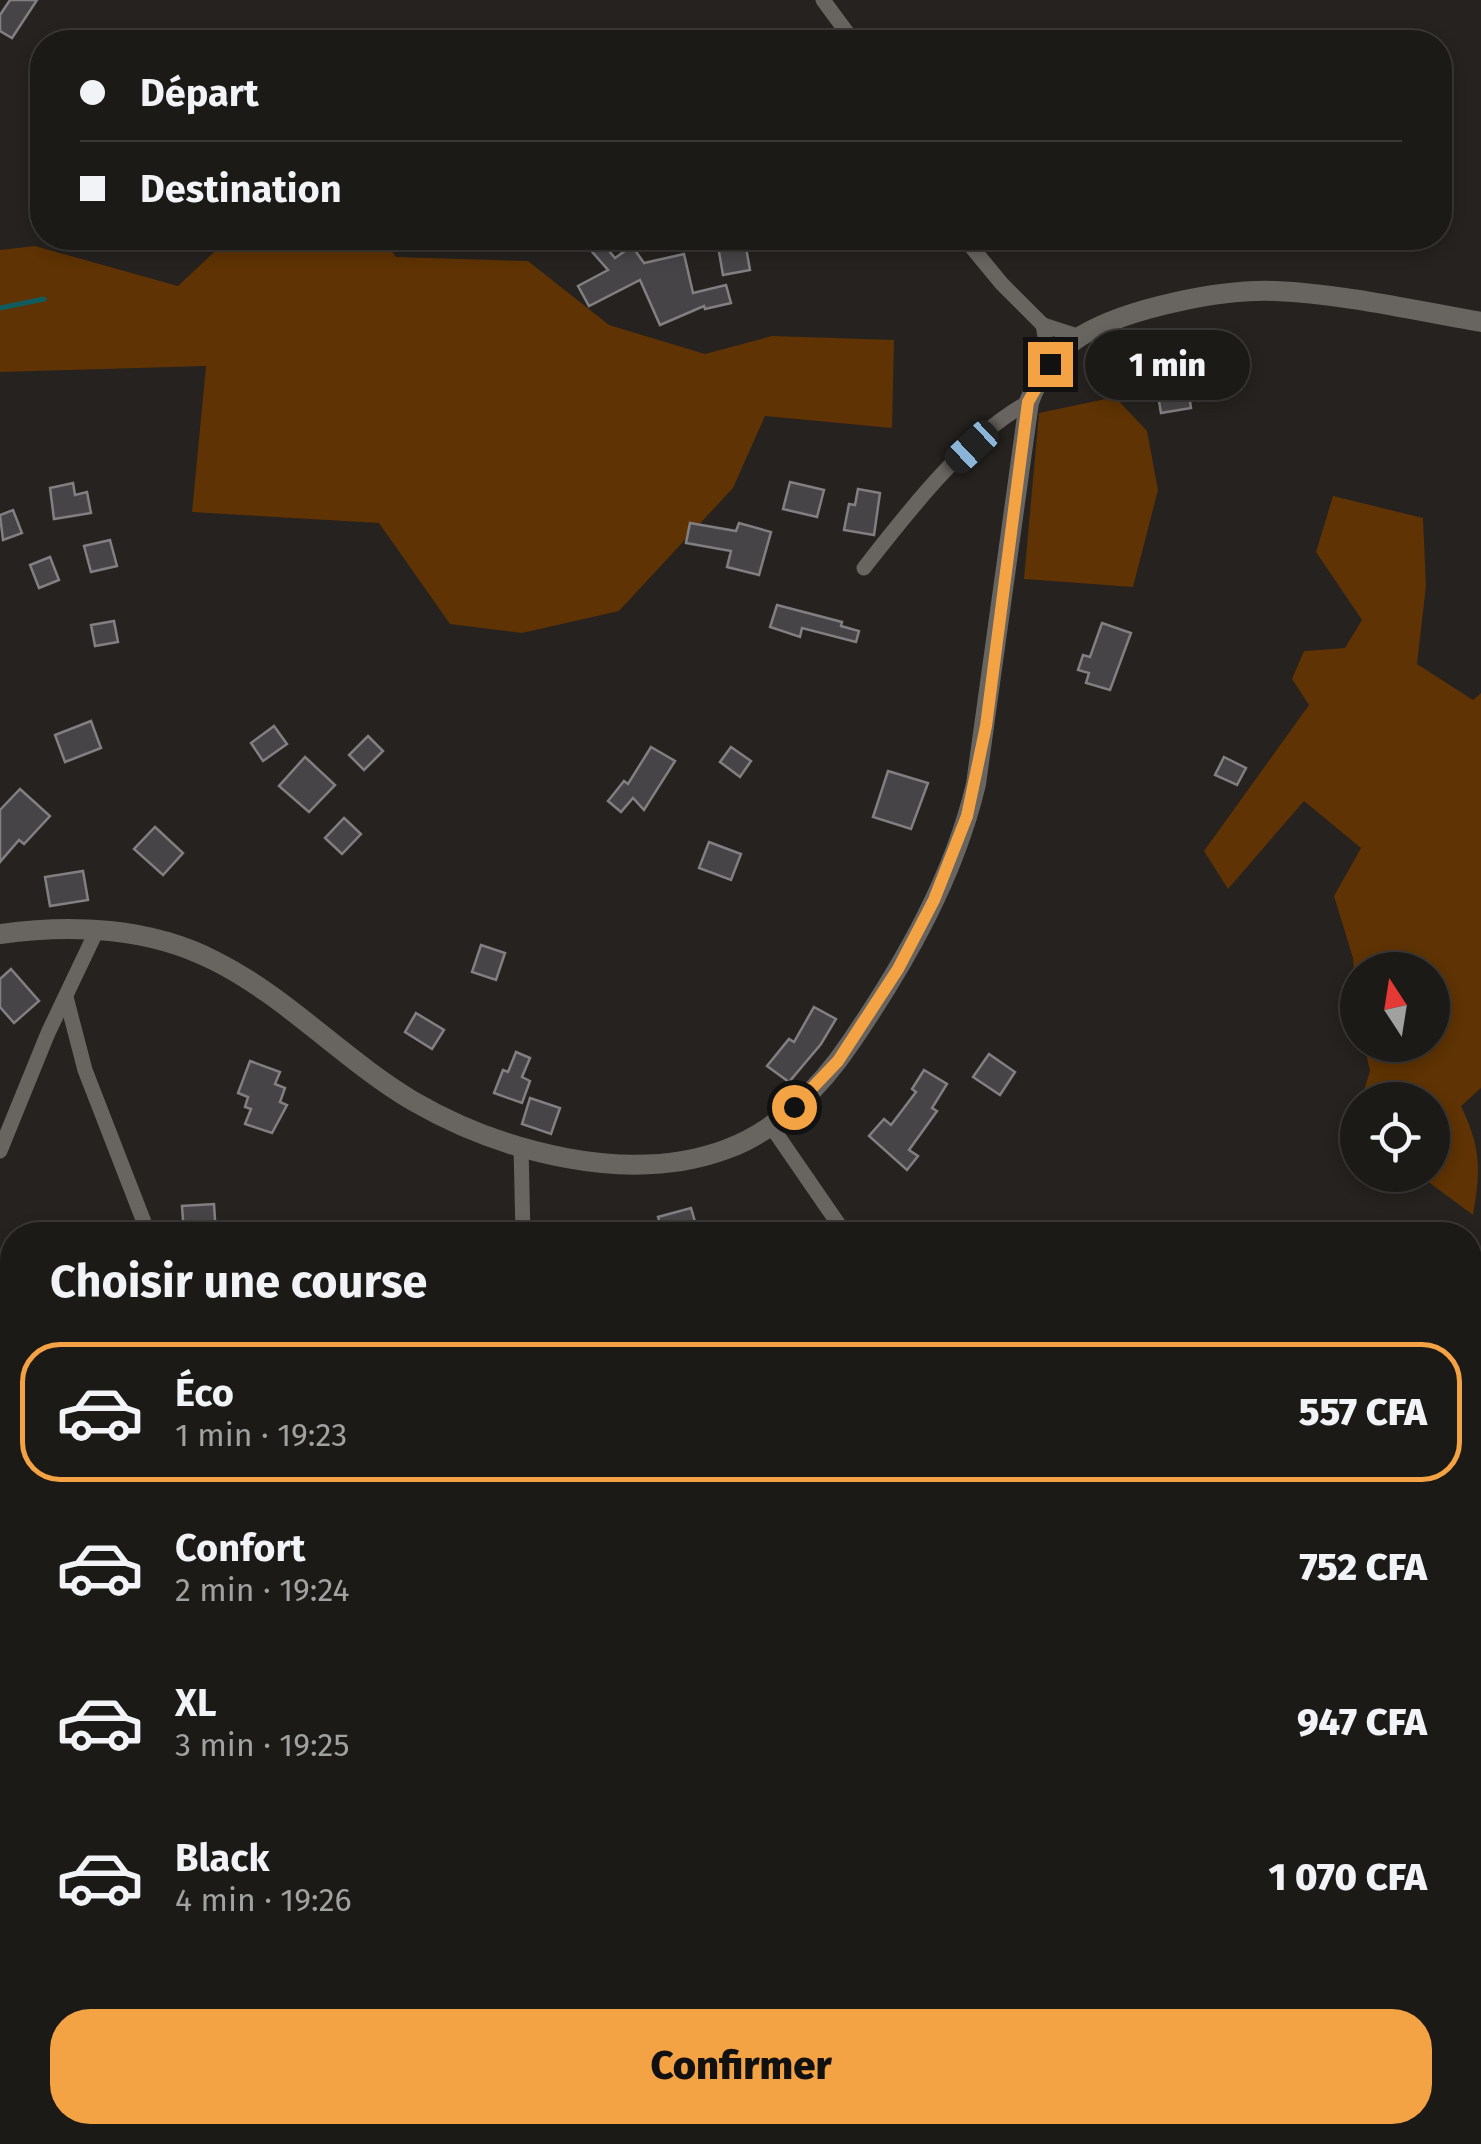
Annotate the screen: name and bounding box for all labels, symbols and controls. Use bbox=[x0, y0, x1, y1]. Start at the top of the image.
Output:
text: Départ bbox=[140, 70, 259, 116]
text: Destination bbox=[140, 166, 342, 212]
callout: 1 min bbox=[1085, 329, 1250, 399]
route end bbox=[1028, 342, 1073, 387]
text: 1 min bbox=[1129, 346, 1206, 384]
car bbox=[940, 416, 1004, 478]
north arrow bbox=[1340, 952, 1450, 1062]
map controls bbox=[1340, 952, 1450, 1192]
button: locate bbox=[1340, 1082, 1450, 1192]
route start bbox=[772, 1085, 817, 1130]
text: Choisir une course bbox=[50, 1255, 427, 1309]
icon: car bbox=[55, 1367, 145, 1457]
text: Éco bbox=[175, 1370, 234, 1416]
text: 557 CFA bbox=[1299, 1389, 1427, 1435]
text: 1 min · 19:23 bbox=[175, 1416, 347, 1454]
icon: car bbox=[55, 1522, 145, 1612]
text: Confort bbox=[175, 1525, 305, 1571]
text: 752 CFA bbox=[1299, 1544, 1427, 1590]
text: 2 min · 19:24 bbox=[175, 1571, 350, 1609]
icon: car bbox=[55, 1677, 145, 1767]
text: XL bbox=[175, 1680, 217, 1726]
text: 947 CFA bbox=[1297, 1699, 1427, 1745]
text: 3 min · 19:25 bbox=[175, 1726, 350, 1764]
icon: car bbox=[55, 1832, 145, 1922]
text: Black bbox=[175, 1835, 270, 1881]
text: 1 070 CFA bbox=[1268, 1854, 1427, 1900]
text: 4 min · 19:26 bbox=[175, 1881, 352, 1919]
button: Confirmer bbox=[50, 2009, 1432, 2124]

